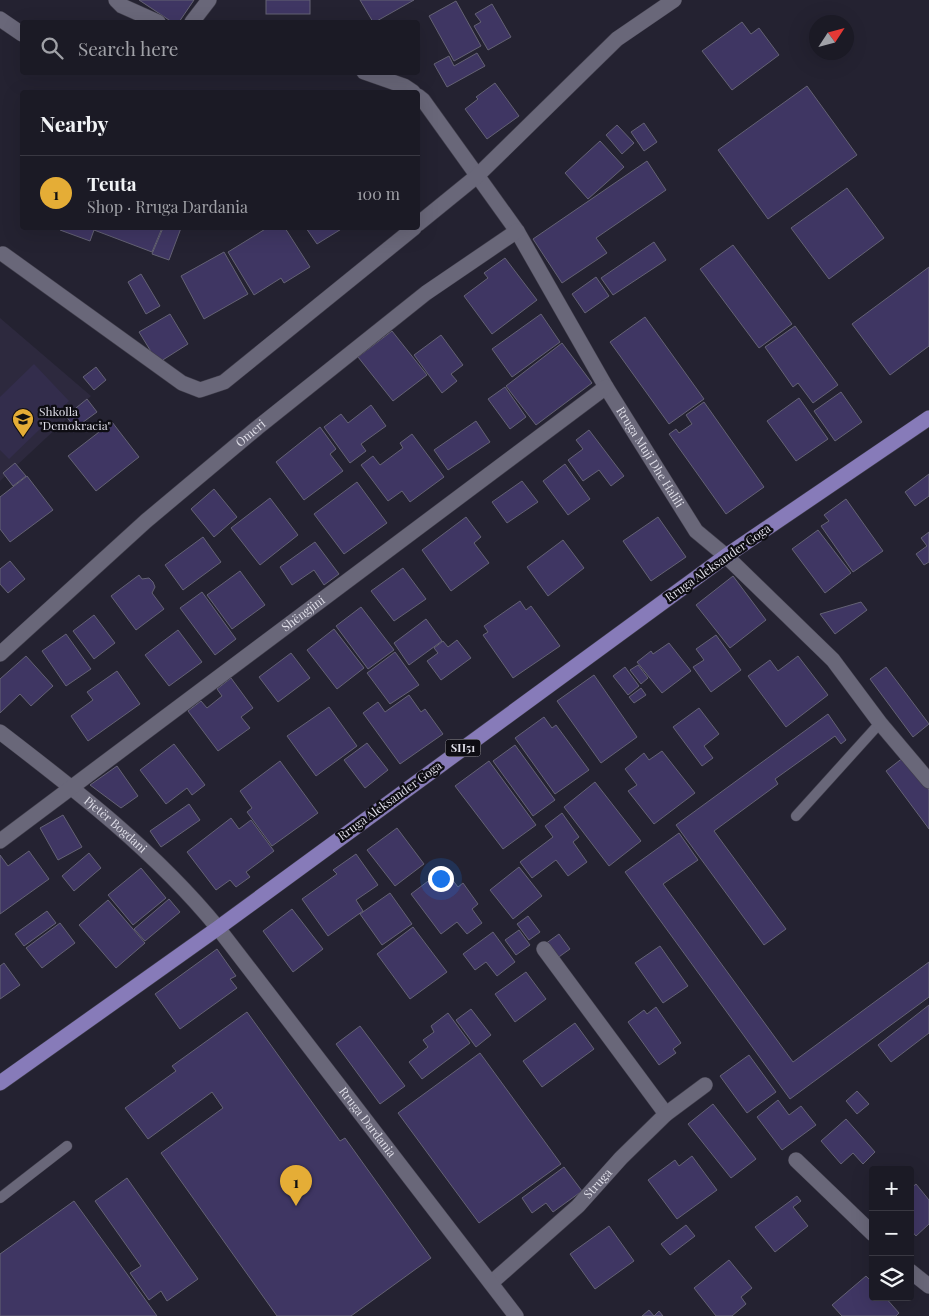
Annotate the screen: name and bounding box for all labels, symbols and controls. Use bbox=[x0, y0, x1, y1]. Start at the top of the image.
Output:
north arrow bbox=[809, 15, 854, 60]
search box bbox=[20, 20, 420, 75]
icon: search bbox=[38, 34, 66, 62]
text: Search here bbox=[78, 35, 178, 61]
text: Nearby bbox=[40, 109, 109, 137]
text: Teuta bbox=[87, 170, 137, 196]
text: 1 bbox=[53, 183, 59, 204]
text: 100 m bbox=[357, 183, 400, 204]
text: Shop · Rruga Dardania bbox=[87, 196, 248, 217]
place label: Shkolla "Demokracia" bbox=[39, 403, 111, 433]
street label: Rruga Muji Dhe Halili bbox=[613, 403, 688, 510]
school or university icon: Shkolla "Demokracia" bbox=[11, 407, 35, 438]
street label: Omeri bbox=[232, 415, 269, 450]
street label: Rruga Aleksander Goga bbox=[662, 520, 773, 605]
street label: Shëngjini bbox=[278, 591, 328, 634]
road number: SH51 bbox=[446, 740, 480, 756]
street label: Rruga Aleksander Goga bbox=[334, 757, 445, 843]
street label: Pjetër Bogdani bbox=[81, 792, 151, 856]
your location bbox=[428, 866, 454, 892]
street label: Rruga Dardania bbox=[336, 1083, 400, 1160]
pin: 1 bbox=[280, 1165, 312, 1206]
street label: Struga bbox=[579, 1165, 615, 1202]
map controls bbox=[869, 1166, 914, 1301]
button: + bbox=[869, 1166, 914, 1211]
button: − bbox=[869, 1211, 914, 1256]
button: layers bbox=[869, 1256, 914, 1301]

